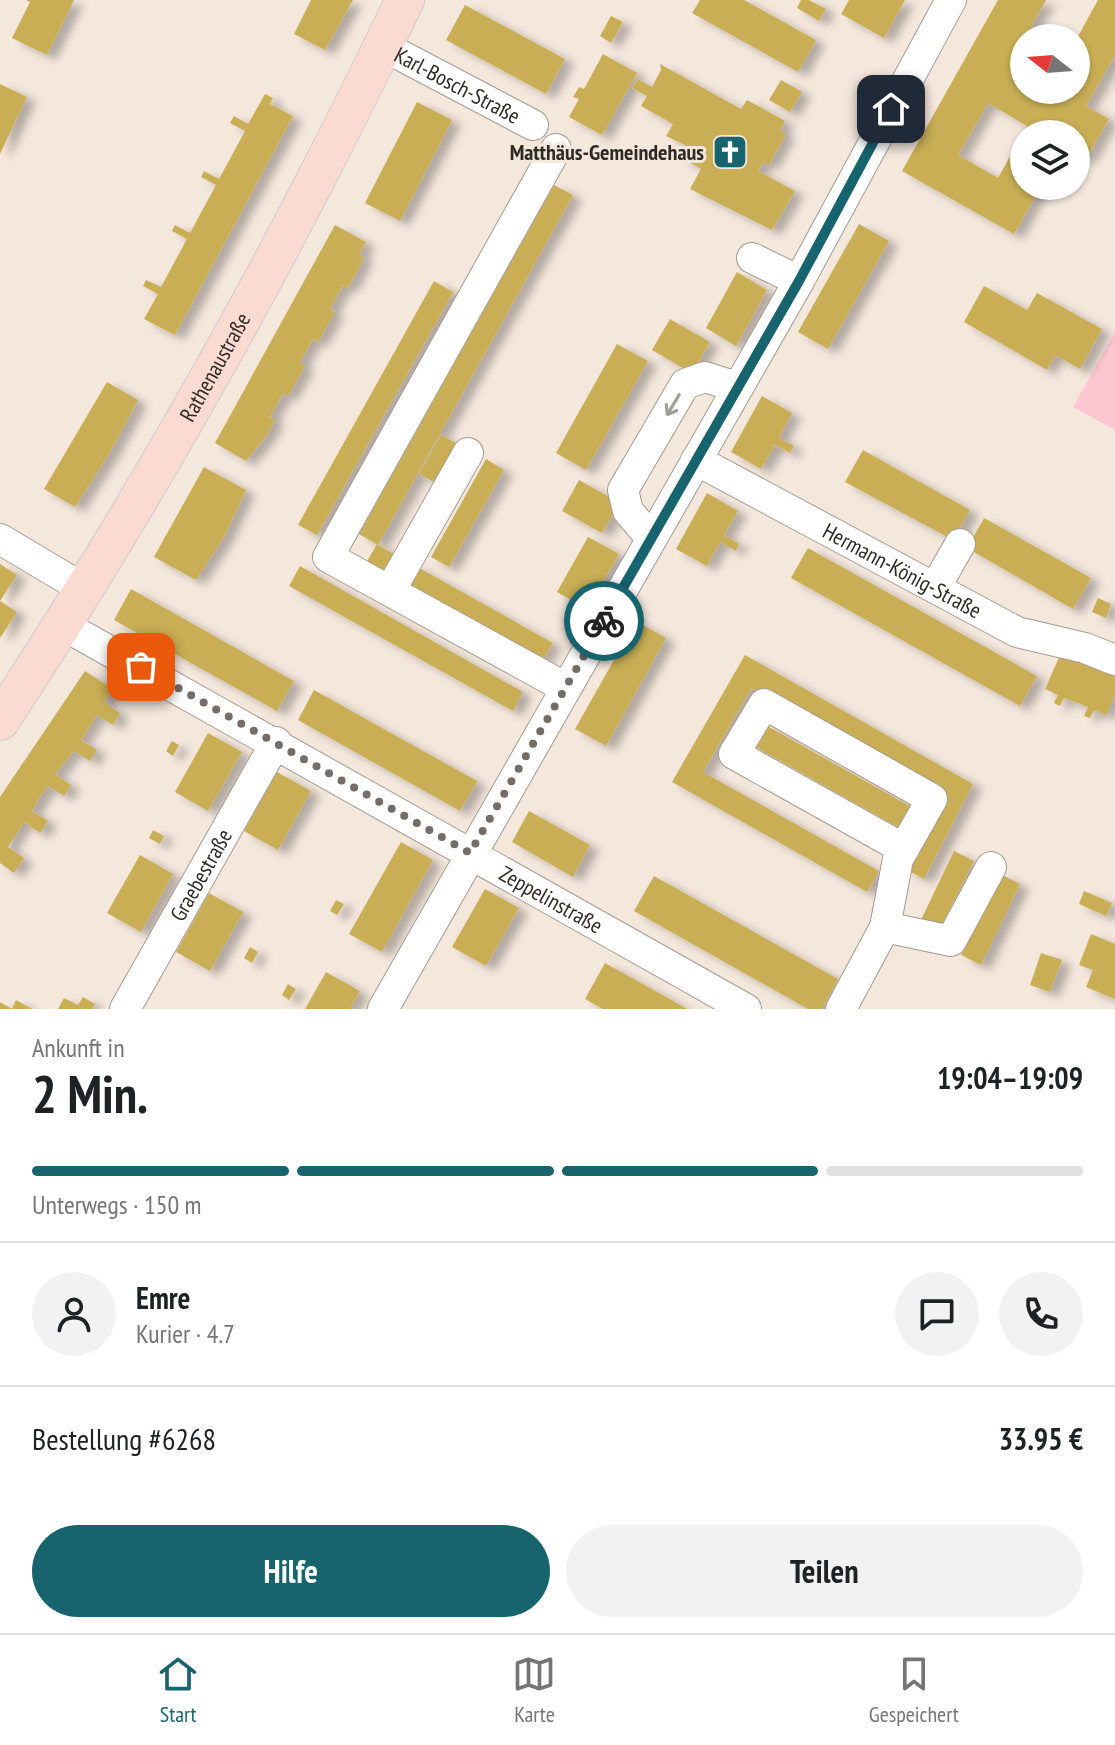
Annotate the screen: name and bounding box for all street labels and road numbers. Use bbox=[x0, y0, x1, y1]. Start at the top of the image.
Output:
street label: Karl-Bosch-Straße bbox=[390, 41, 525, 130]
street label: Rathenaustraße bbox=[173, 308, 256, 427]
street label: Hermann-König-Straße bbox=[818, 517, 986, 624]
street label: Graebestraße bbox=[164, 824, 238, 926]
street label: Zeppelinstraße bbox=[495, 859, 608, 940]

